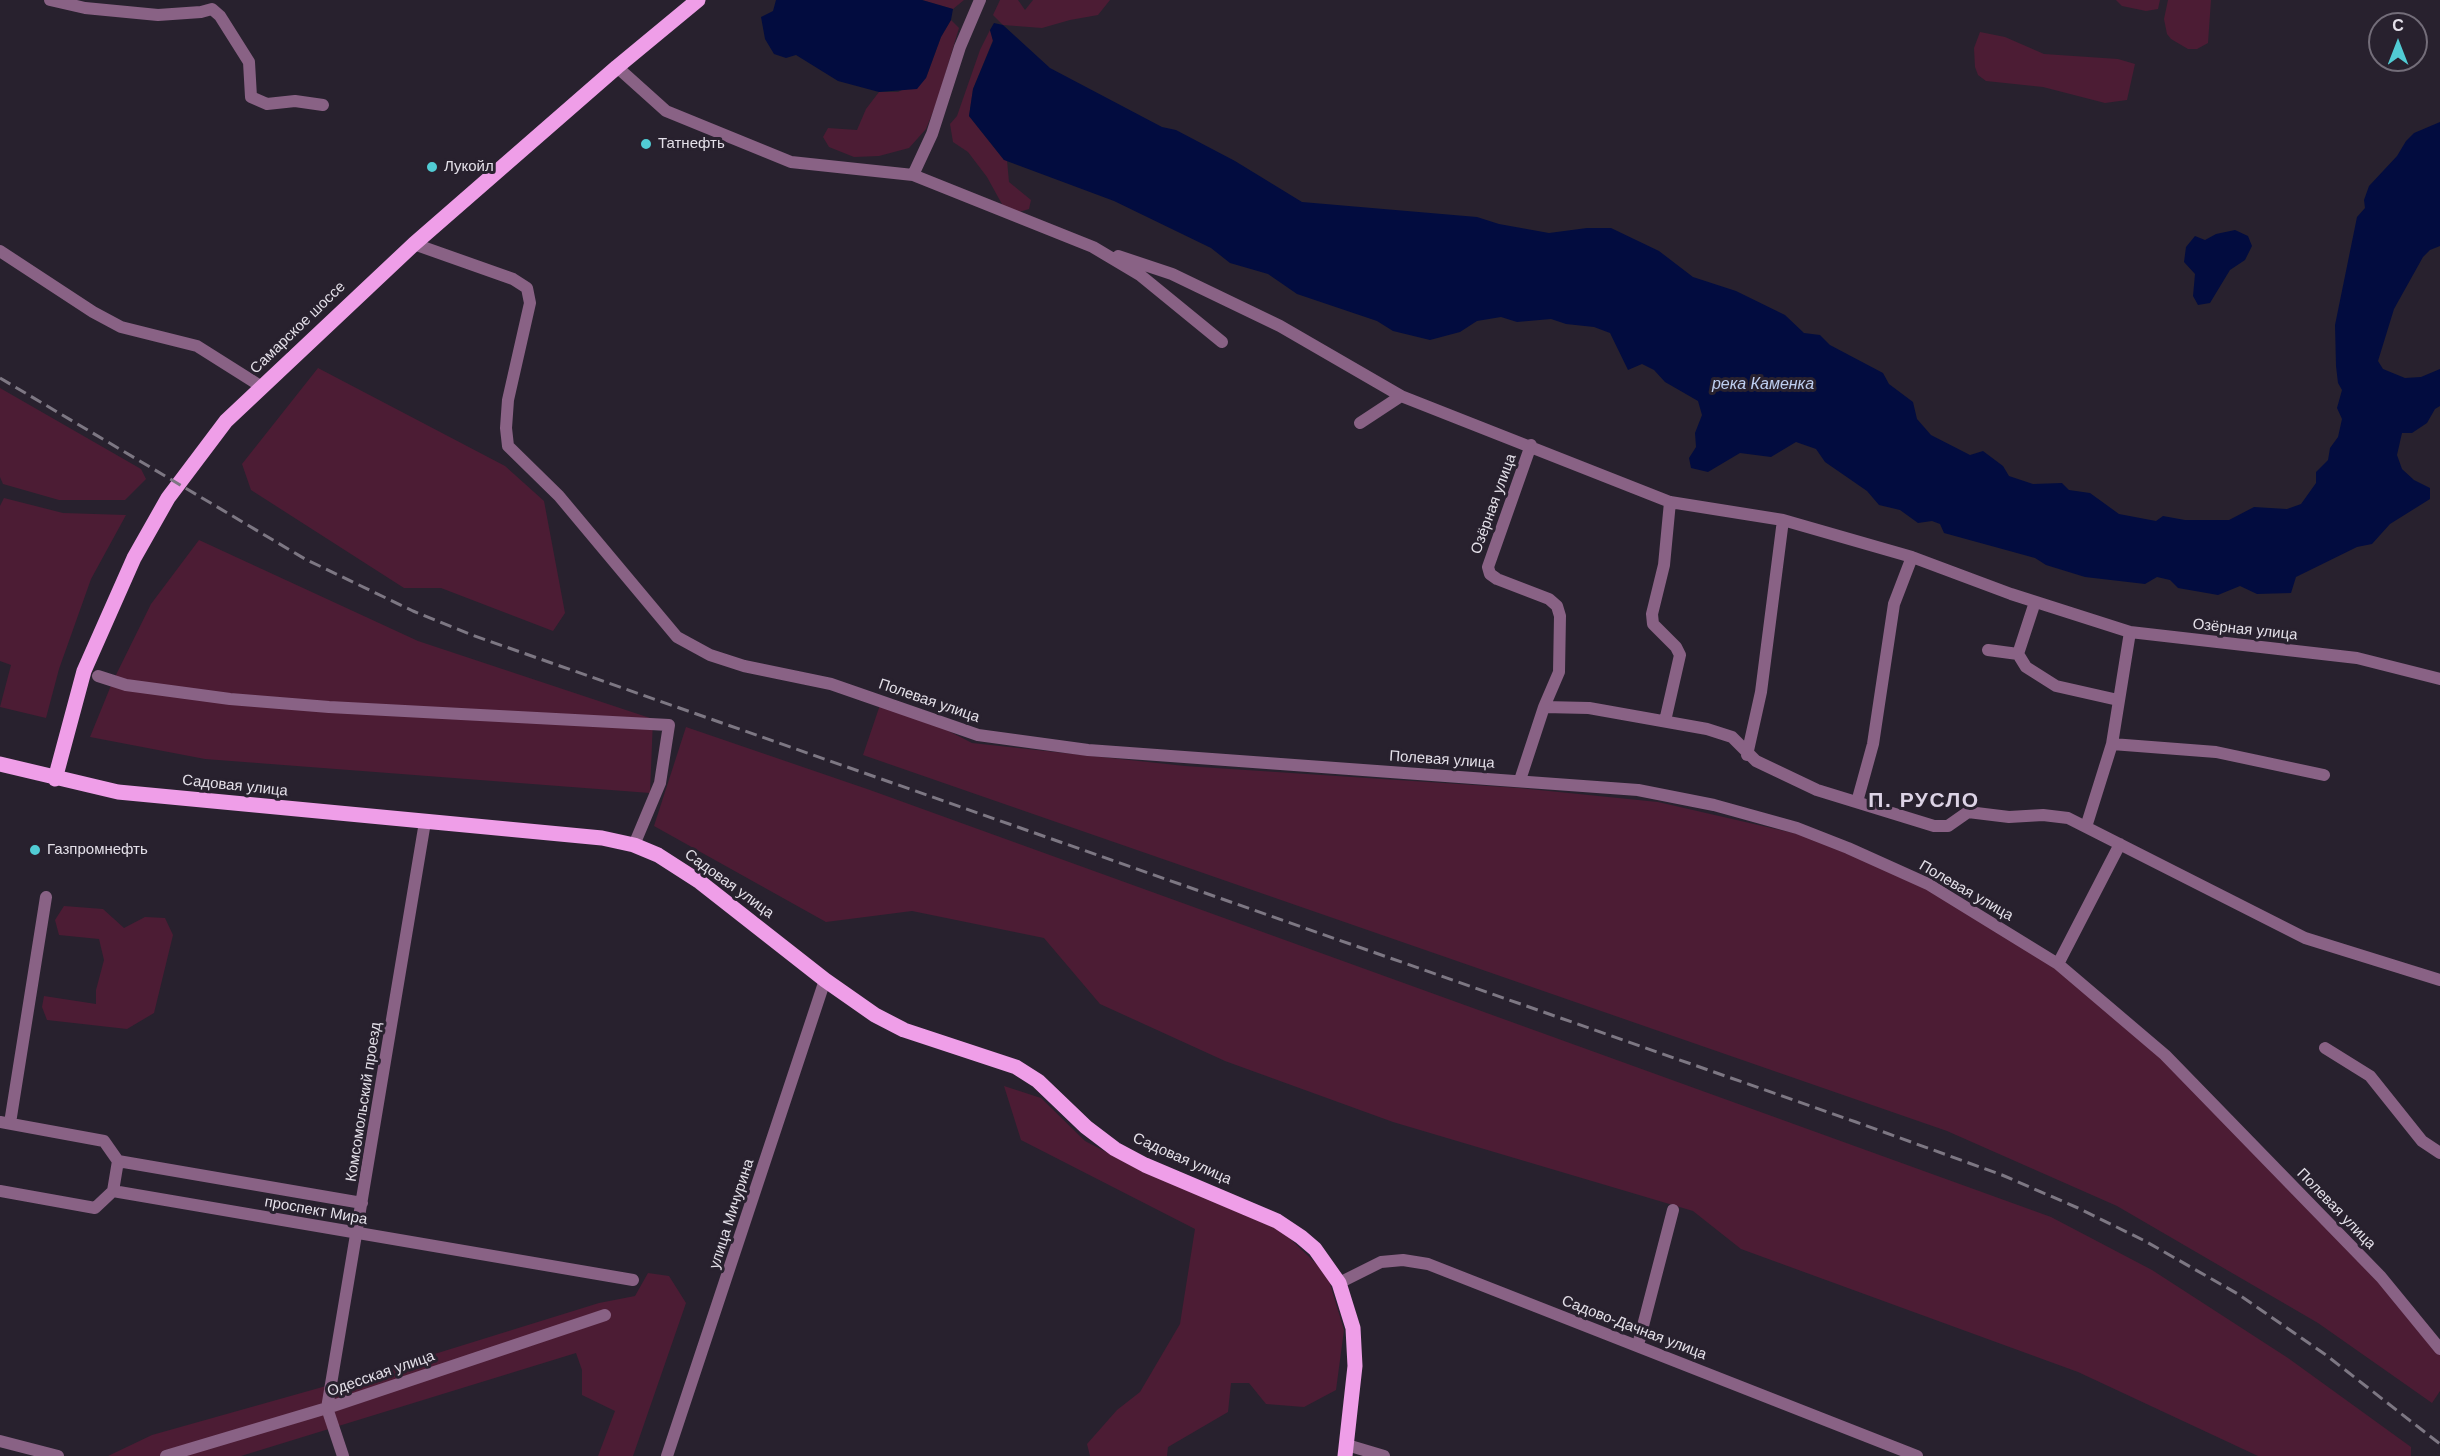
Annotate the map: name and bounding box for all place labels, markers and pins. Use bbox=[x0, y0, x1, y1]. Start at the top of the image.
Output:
place label: Татнефть bbox=[658, 135, 725, 153]
marker: Татнефть bbox=[639, 137, 653, 151]
place label: Лукойл bbox=[444, 158, 494, 176]
marker: Лукойл bbox=[425, 160, 439, 174]
place label: Газпромнефть bbox=[47, 841, 148, 859]
marker: Газпромнефть bbox=[28, 843, 42, 857]

